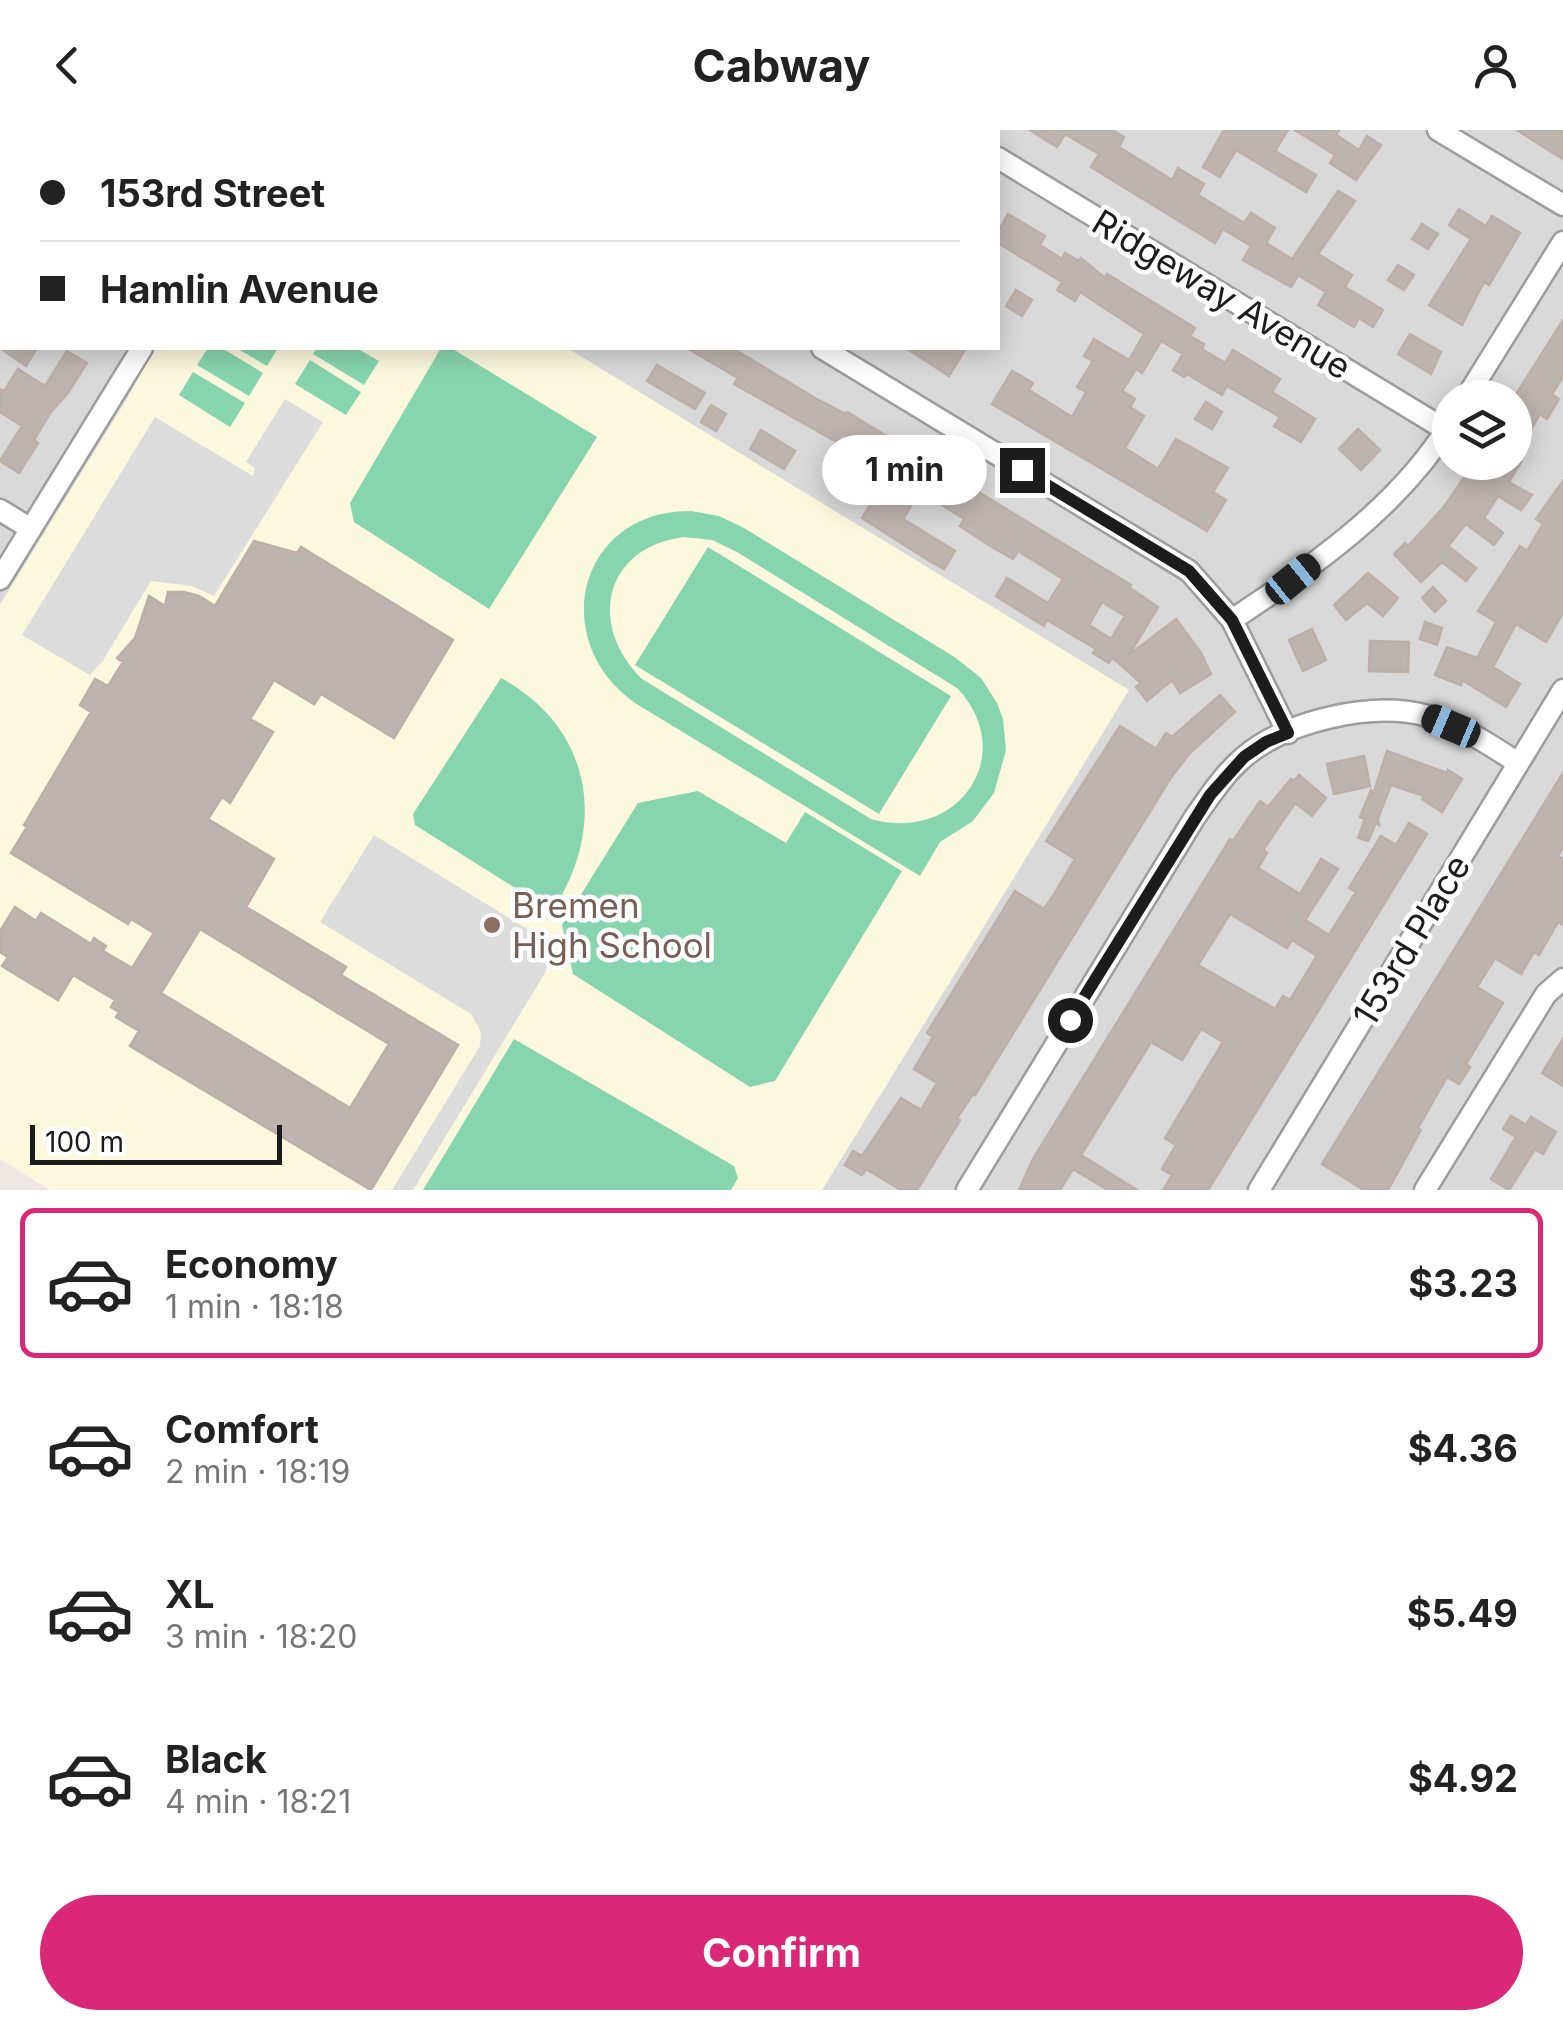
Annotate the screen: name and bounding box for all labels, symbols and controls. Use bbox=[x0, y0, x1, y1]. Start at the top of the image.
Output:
icon: back bbox=[40, 38, 95, 93]
text: Cabway bbox=[693, 38, 870, 93]
icon: person bbox=[1468, 38, 1523, 93]
text: 153rd Street bbox=[100, 170, 325, 216]
street label: Ridgeway Avenue bbox=[1085, 200, 1359, 388]
text: Hamlin Avenue bbox=[100, 266, 379, 312]
map controls bbox=[1432, 380, 1532, 480]
button: layers bbox=[1432, 380, 1532, 480]
callout: 1 min bbox=[822, 435, 987, 505]
route end bbox=[1000, 448, 1045, 493]
text: 1 min bbox=[865, 450, 944, 489]
car bbox=[1260, 548, 1326, 610]
car bbox=[1418, 700, 1484, 752]
street label: 153rd Place bbox=[1344, 847, 1478, 1033]
place label: Bremen High School bbox=[512, 884, 712, 966]
marker: Bremen High School bbox=[481, 914, 503, 936]
route start bbox=[1048, 998, 1093, 1043]
scale bar bbox=[30, 1120, 282, 1164]
text: 100 m bbox=[45, 1125, 124, 1159]
icon: car bbox=[45, 1238, 135, 1328]
text: Economy bbox=[165, 1241, 338, 1287]
text: $3.23 bbox=[1408, 1260, 1518, 1306]
text: 1 min · 18:18 bbox=[165, 1287, 344, 1326]
icon: car bbox=[45, 1403, 135, 1493]
text: Comfort bbox=[165, 1406, 319, 1452]
text: $4.36 bbox=[1408, 1425, 1518, 1471]
text: 2 min · 18:19 bbox=[165, 1452, 350, 1491]
icon: car bbox=[45, 1568, 135, 1658]
text: XL bbox=[165, 1571, 215, 1617]
text: $5.49 bbox=[1407, 1590, 1518, 1636]
text: 3 min · 18:20 bbox=[165, 1617, 357, 1656]
icon: car bbox=[45, 1733, 135, 1823]
text: Black bbox=[165, 1736, 267, 1782]
text: $4.92 bbox=[1408, 1755, 1518, 1801]
text: 4 min · 18:21 bbox=[165, 1782, 351, 1821]
button: Confirm bbox=[40, 1895, 1523, 2010]

